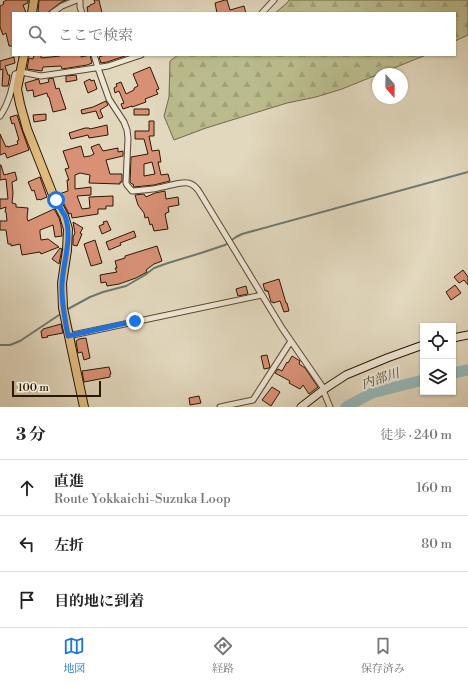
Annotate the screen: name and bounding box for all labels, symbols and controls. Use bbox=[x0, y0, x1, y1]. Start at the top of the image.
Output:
search box bbox=[12, 12, 456, 56]
icon: search bbox=[26, 23, 48, 45]
text: ここで検索 bbox=[58, 26, 133, 45]
north arrow bbox=[372, 68, 408, 104]
route start bbox=[47, 191, 65, 209]
route end bbox=[126, 312, 144, 330]
map controls bbox=[420, 323, 456, 395]
button: locate bbox=[420, 323, 456, 359]
button: layers bbox=[420, 359, 456, 395]
water label: 内部川 bbox=[359, 365, 403, 393]
scale bar bbox=[12, 379, 101, 398]
text: 100 m bbox=[18, 381, 49, 395]
text: 3 分 bbox=[16, 424, 46, 446]
text: 徒歩 · 240 m bbox=[381, 427, 452, 443]
text: 直進 bbox=[54, 472, 84, 491]
icon: ahead bbox=[16, 477, 38, 499]
text: 160 m bbox=[416, 480, 452, 496]
text: Route Yokkaichi-Suzuka Loop bbox=[54, 491, 231, 507]
icon: left bbox=[16, 533, 38, 555]
text: 左折 bbox=[54, 536, 84, 555]
text: 80 m bbox=[421, 536, 452, 552]
icon: arrive bbox=[16, 589, 38, 611]
text: 目的地に到着 bbox=[54, 592, 144, 611]
tab: 地図 bbox=[63, 635, 85, 676]
tab: 経路 bbox=[212, 635, 234, 676]
tab: 保存済み bbox=[361, 635, 405, 676]

